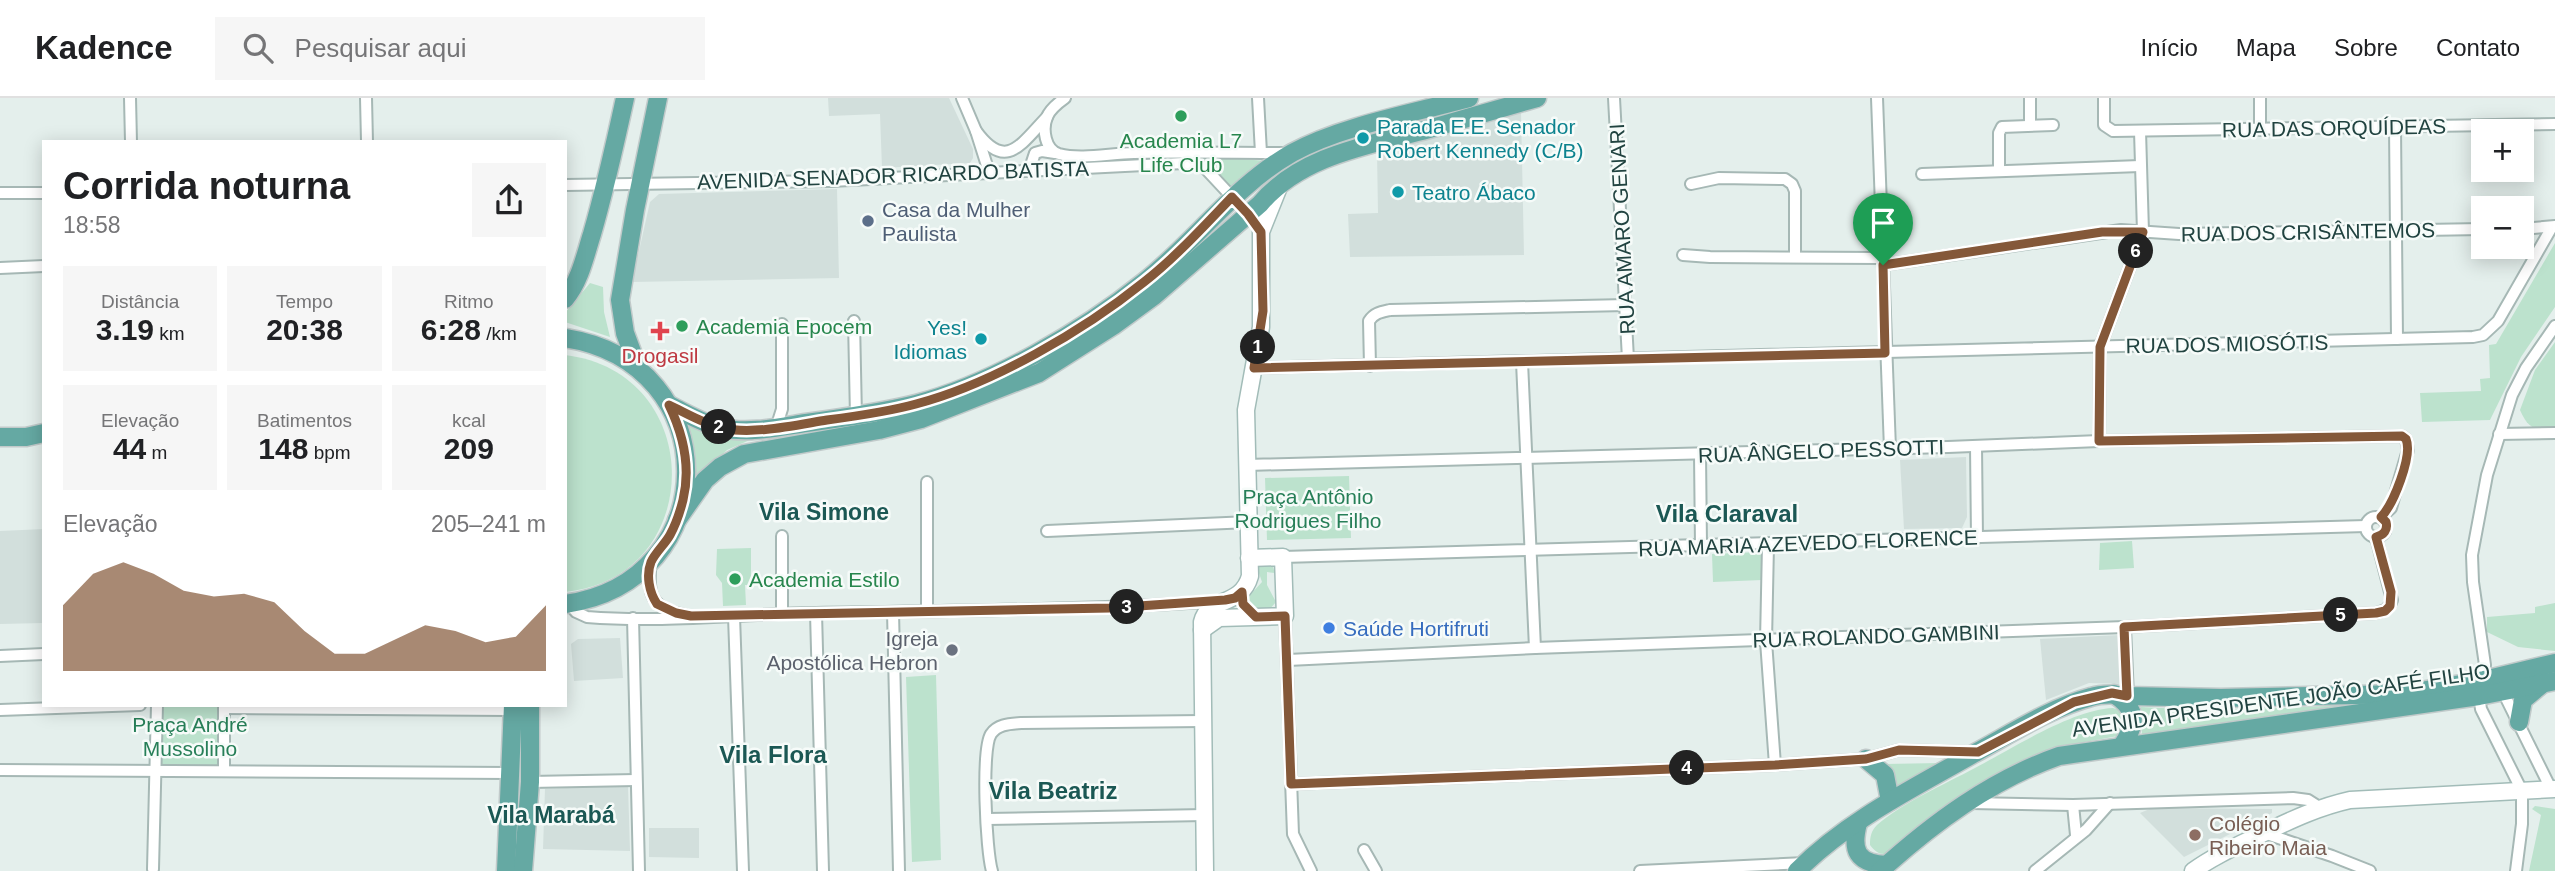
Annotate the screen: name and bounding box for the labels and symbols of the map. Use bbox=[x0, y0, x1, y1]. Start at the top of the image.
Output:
marker: Academia L7 Life Club bbox=[1173, 108, 1189, 124]
place label: Parada E.E. Senador Robert Kennedy (C/B) bbox=[1377, 115, 1584, 162]
street label: RUA DAS ORQUÍDEAS bbox=[2222, 115, 2446, 141]
street label: RUA AMARO GENARI bbox=[1605, 123, 1639, 335]
place label: Academia L7 Life Club bbox=[1120, 129, 1242, 176]
marker: Parada E.E. Senador Robert Kennedy (C/B) bbox=[1355, 130, 1371, 146]
street label: AVENIDA SENADOR RICARDO BATISTA bbox=[697, 157, 1089, 193]
place label: Teatro Ábaco bbox=[1412, 181, 1536, 204]
marker: Teatro Ábaco bbox=[1390, 184, 1406, 200]
pin bbox=[1853, 193, 1913, 265]
place label: Casa da Mulher Paulista bbox=[882, 198, 1030, 245]
marker: Casa da Mulher Paulista bbox=[860, 213, 876, 229]
street label: RUA DOS CRISÂNTEMOS bbox=[2181, 218, 2435, 246]
pin: 6 bbox=[2118, 234, 2154, 268]
place label: Academia Epocem bbox=[696, 315, 872, 338]
place label: Yes! Idiomas bbox=[893, 316, 967, 363]
marker: Academia Epocem bbox=[674, 318, 690, 334]
marker: Drogasil bbox=[652, 323, 668, 339]
pin: 1 bbox=[1240, 330, 1276, 364]
marker: Yes! Idiomas bbox=[973, 331, 989, 347]
street label: RUA DOS MIOSÓTIS bbox=[2125, 331, 2329, 357]
place label: Drogasil bbox=[621, 344, 699, 367]
pin: 2 bbox=[702, 410, 736, 444]
street label: RUA ÂNGELO PESSOTTI bbox=[1698, 435, 1944, 467]
park label: Praça Antônio Rodrigues Filho bbox=[1234, 485, 1382, 532]
district label: Vila Simone bbox=[759, 499, 889, 525]
district label: Vila Claraval bbox=[1656, 500, 1798, 527]
street label: RUA MARIA AZEVEDO FLORENCE bbox=[1638, 526, 1978, 560]
place label: Academia Estilo bbox=[749, 568, 900, 591]
marker: Academia Estilo bbox=[727, 571, 743, 587]
pin: 3 bbox=[1110, 589, 1144, 624]
pin: 5 bbox=[2324, 598, 2358, 632]
place label: Saúde Hortifruti bbox=[1343, 617, 1489, 640]
marker: Saúde Hortifruti bbox=[1321, 620, 1337, 636]
street label: RUA ROLANDO GAMBINI bbox=[1752, 620, 2000, 652]
place label: Igreja Apostólica Hebron bbox=[766, 627, 938, 674]
marker: Igreja Apostólica Hebron bbox=[944, 642, 960, 658]
street label: AVENIDA PRESIDENTE JOÃO CAFÉ FILHO bbox=[2070, 659, 2492, 741]
park label: Praça André Mussolino bbox=[132, 713, 248, 760]
district label: Vila Flora bbox=[719, 741, 827, 768]
pin: 4 bbox=[1670, 750, 1704, 786]
district label: Vila Beatriz bbox=[989, 777, 1117, 804]
district label: Vila Marabá bbox=[487, 802, 615, 828]
place label: Colégio Ribeiro Maia bbox=[2209, 812, 2327, 859]
marker: Colégio Ribeiro Maia bbox=[2187, 827, 2203, 843]

